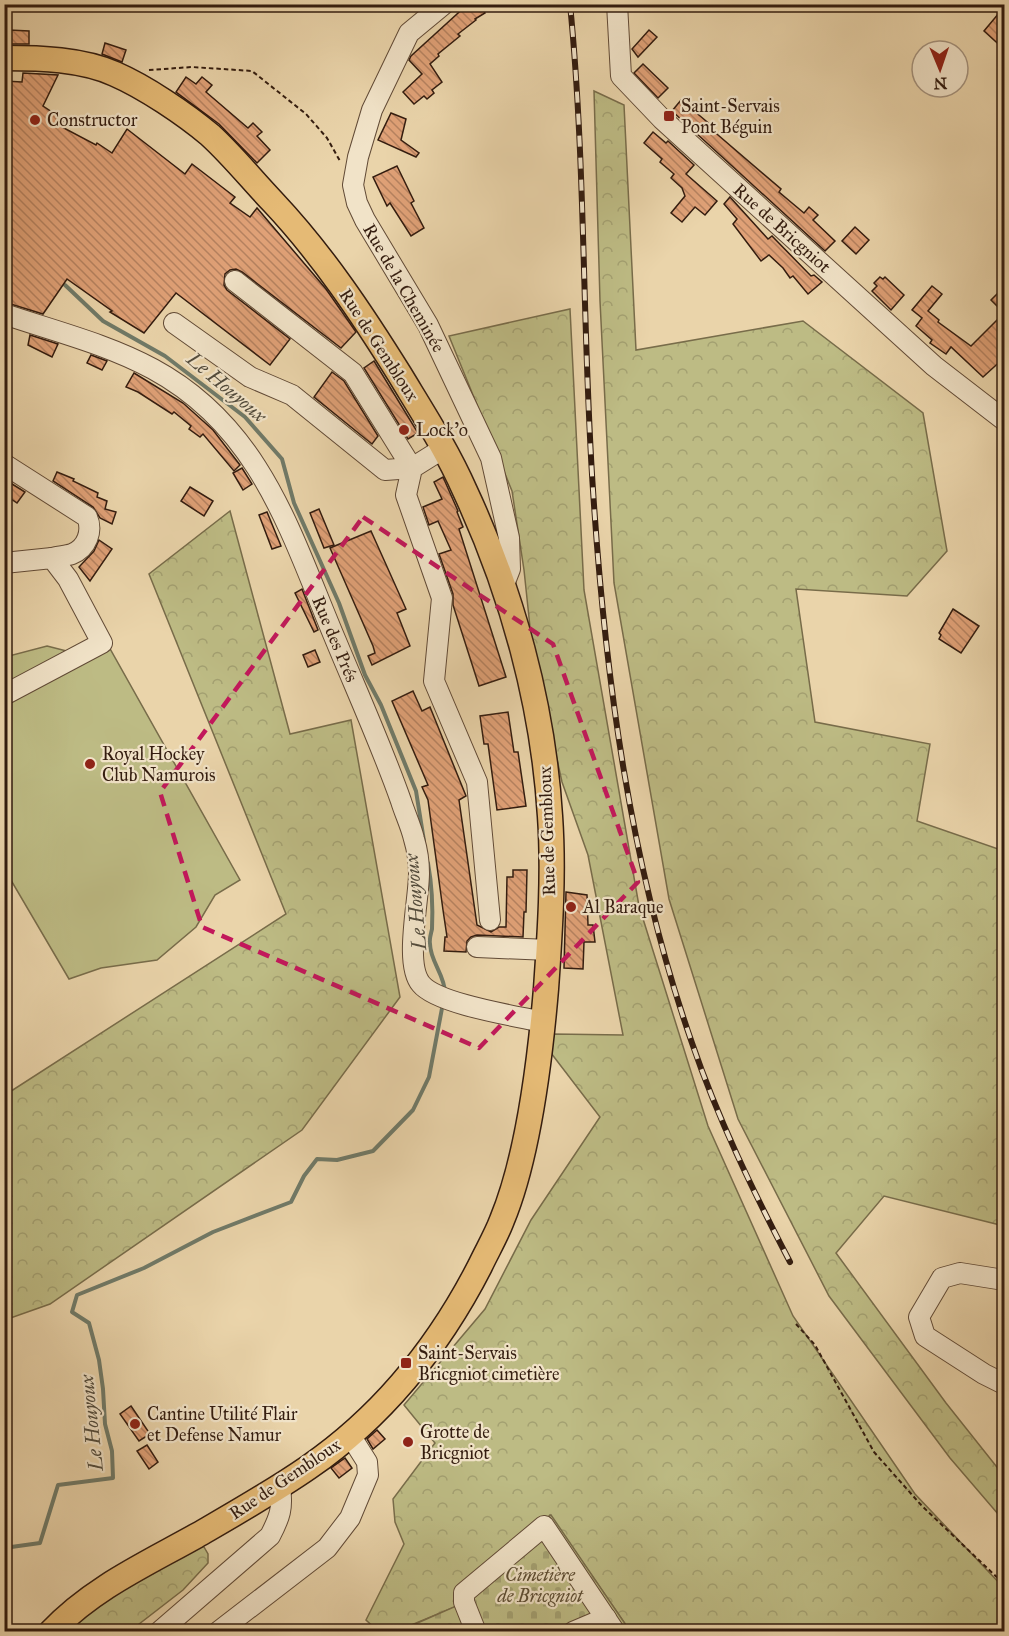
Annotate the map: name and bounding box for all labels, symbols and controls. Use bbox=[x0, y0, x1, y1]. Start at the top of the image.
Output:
north arrow bbox=[910, 39, 970, 99]
text: N bbox=[933, 74, 948, 93]
place label: Saint-Servais Pont Béguin bbox=[681, 95, 780, 139]
place label: Constructor bbox=[47, 109, 138, 131]
marker: Saint-Servais Pont Béguin bbox=[662, 109, 676, 123]
marker: Constructor bbox=[28, 113, 42, 127]
street label: Rue de Bricgniot bbox=[728, 179, 836, 279]
street label: Rue de la Cheminée bbox=[358, 220, 450, 356]
street label: Rue de Gembloux bbox=[334, 285, 424, 405]
water label: Le Houyoux bbox=[182, 346, 273, 428]
place label: Lock’o bbox=[416, 419, 468, 441]
marker: Lock’o bbox=[397, 423, 411, 437]
street label: Rue des Prés bbox=[307, 593, 363, 685]
place label: Royal Hockey Club Namurois bbox=[102, 743, 216, 786]
marker: Royal Hockey Club Namurois bbox=[83, 757, 97, 771]
street label: Rue de Gembloux bbox=[534, 766, 560, 896]
water label: Le Houyoux bbox=[399, 852, 431, 952]
place label: Al Baraque bbox=[582, 896, 663, 919]
marker: Al Baraque bbox=[564, 900, 578, 914]
place label: Saint-Servais Bricgniot cimetière bbox=[418, 1342, 559, 1386]
marker: Saint-Servais Bricgniot cimetière bbox=[399, 1356, 413, 1370]
water label: Le Houyoux bbox=[74, 1372, 108, 1473]
place label: Cantine Utilité Flair et Defense Namur bbox=[147, 1403, 298, 1446]
marker: Cantine Utilité Flair et Defense Namur bbox=[128, 1417, 142, 1431]
place label: Grotte de Bricgniot bbox=[420, 1421, 490, 1465]
street label: Rue de Gembloux bbox=[225, 1434, 345, 1524]
marker: Grotte de Bricgniot bbox=[401, 1435, 415, 1449]
park label: Cimetière de Bricgniot bbox=[496, 1564, 584, 1607]

